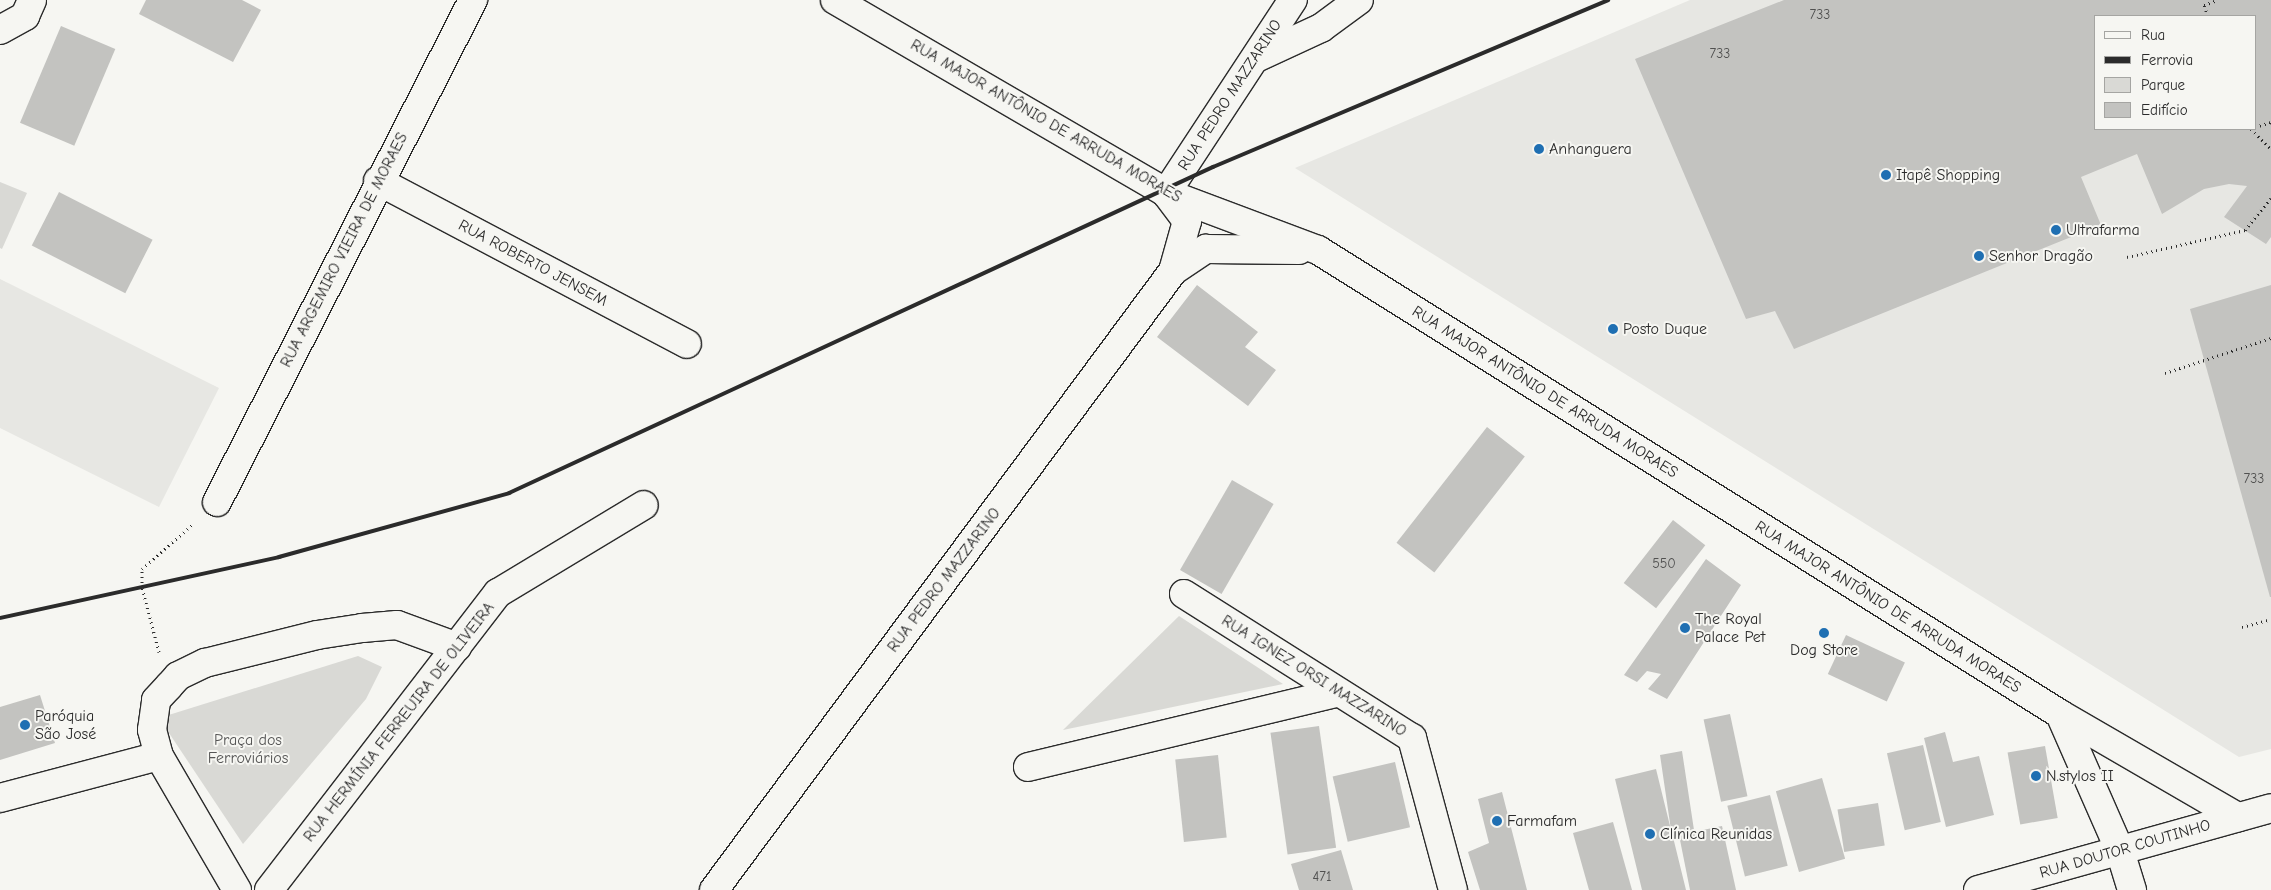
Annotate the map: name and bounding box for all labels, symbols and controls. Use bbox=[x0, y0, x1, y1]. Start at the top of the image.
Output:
house number: 733 bbox=[1810, 7, 1830, 23]
legend bbox=[2094, 15, 2256, 130]
street label: RUA PEDRO MAZZARINO bbox=[1174, 16, 1286, 174]
text: Rua bbox=[2141, 26, 2165, 44]
street label: RUA MAJOR ANTÔNIO DE ARRUDA MORAES bbox=[907, 35, 1185, 207]
house number: 733 bbox=[1710, 46, 1730, 62]
text: Ferrovia bbox=[2141, 51, 2193, 69]
text: Parque bbox=[2141, 76, 2185, 94]
text: Edifício bbox=[2141, 101, 2188, 119]
street label: RUA ARGEMIRO VIEIRA DE MORAES bbox=[276, 129, 412, 371]
place label: Anhanguera bbox=[1549, 139, 1632, 159]
marker: Anhanguera bbox=[1533, 143, 1545, 155]
place label: Itapê Shopping bbox=[1896, 165, 2000, 185]
marker: Itapê Shopping bbox=[1880, 169, 1892, 181]
street label: RUA ROBERTO JENSEM bbox=[455, 215, 611, 311]
place label: Ultrafarma bbox=[2066, 220, 2140, 240]
marker: Ultrafarma bbox=[2050, 224, 2062, 236]
place label: Senhor Dragão bbox=[1989, 246, 2093, 266]
marker: Senhor Dragão bbox=[1973, 250, 1985, 262]
street label: RUA MAJOR ANTÔNIO DE ARRUDA MORAES bbox=[1409, 302, 1681, 482]
place label: Posto Duque bbox=[1623, 319, 1707, 339]
marker: Posto Duque bbox=[1607, 323, 1619, 335]
house number: 733 bbox=[2244, 471, 2264, 487]
street label: RUA PEDRO MAZZARINO bbox=[883, 504, 1005, 656]
street label: RUA MAJOR ANTÔNIO DE ARRUDA MORAES bbox=[1752, 517, 2024, 697]
house number: 550 bbox=[1652, 556, 1676, 572]
street label: RUA HERMÍNIA FERREUIRA DE OLIVEIRA bbox=[299, 598, 499, 846]
place label: The Royal Palace Pet bbox=[1695, 609, 1765, 647]
street label: RUA IGNEZ ORSI MAZZARINO bbox=[1218, 611, 1410, 741]
marker: The Royal Palace Pet bbox=[1679, 622, 1691, 634]
marker: Dog Store bbox=[1818, 627, 1830, 639]
place label: Dog Store bbox=[1790, 640, 1858, 660]
place label: Paróquia São José bbox=[35, 706, 96, 744]
marker: Paróquia São José bbox=[19, 719, 31, 731]
park label: Praça dos Ferroviários bbox=[208, 730, 288, 768]
place label: N.stylos II bbox=[2046, 766, 2114, 786]
marker: N.stylos II bbox=[2030, 770, 2042, 782]
place label: Farmafam bbox=[1507, 811, 1577, 831]
marker: Farmafam bbox=[1491, 815, 1503, 827]
street label: RUA DOUTOR COUTINHO bbox=[2037, 815, 2213, 883]
place label: Clínica Reunidas bbox=[1660, 824, 1772, 844]
marker: Clínica Reunidas bbox=[1644, 828, 1656, 840]
house number: 471 bbox=[1313, 869, 1331, 885]

